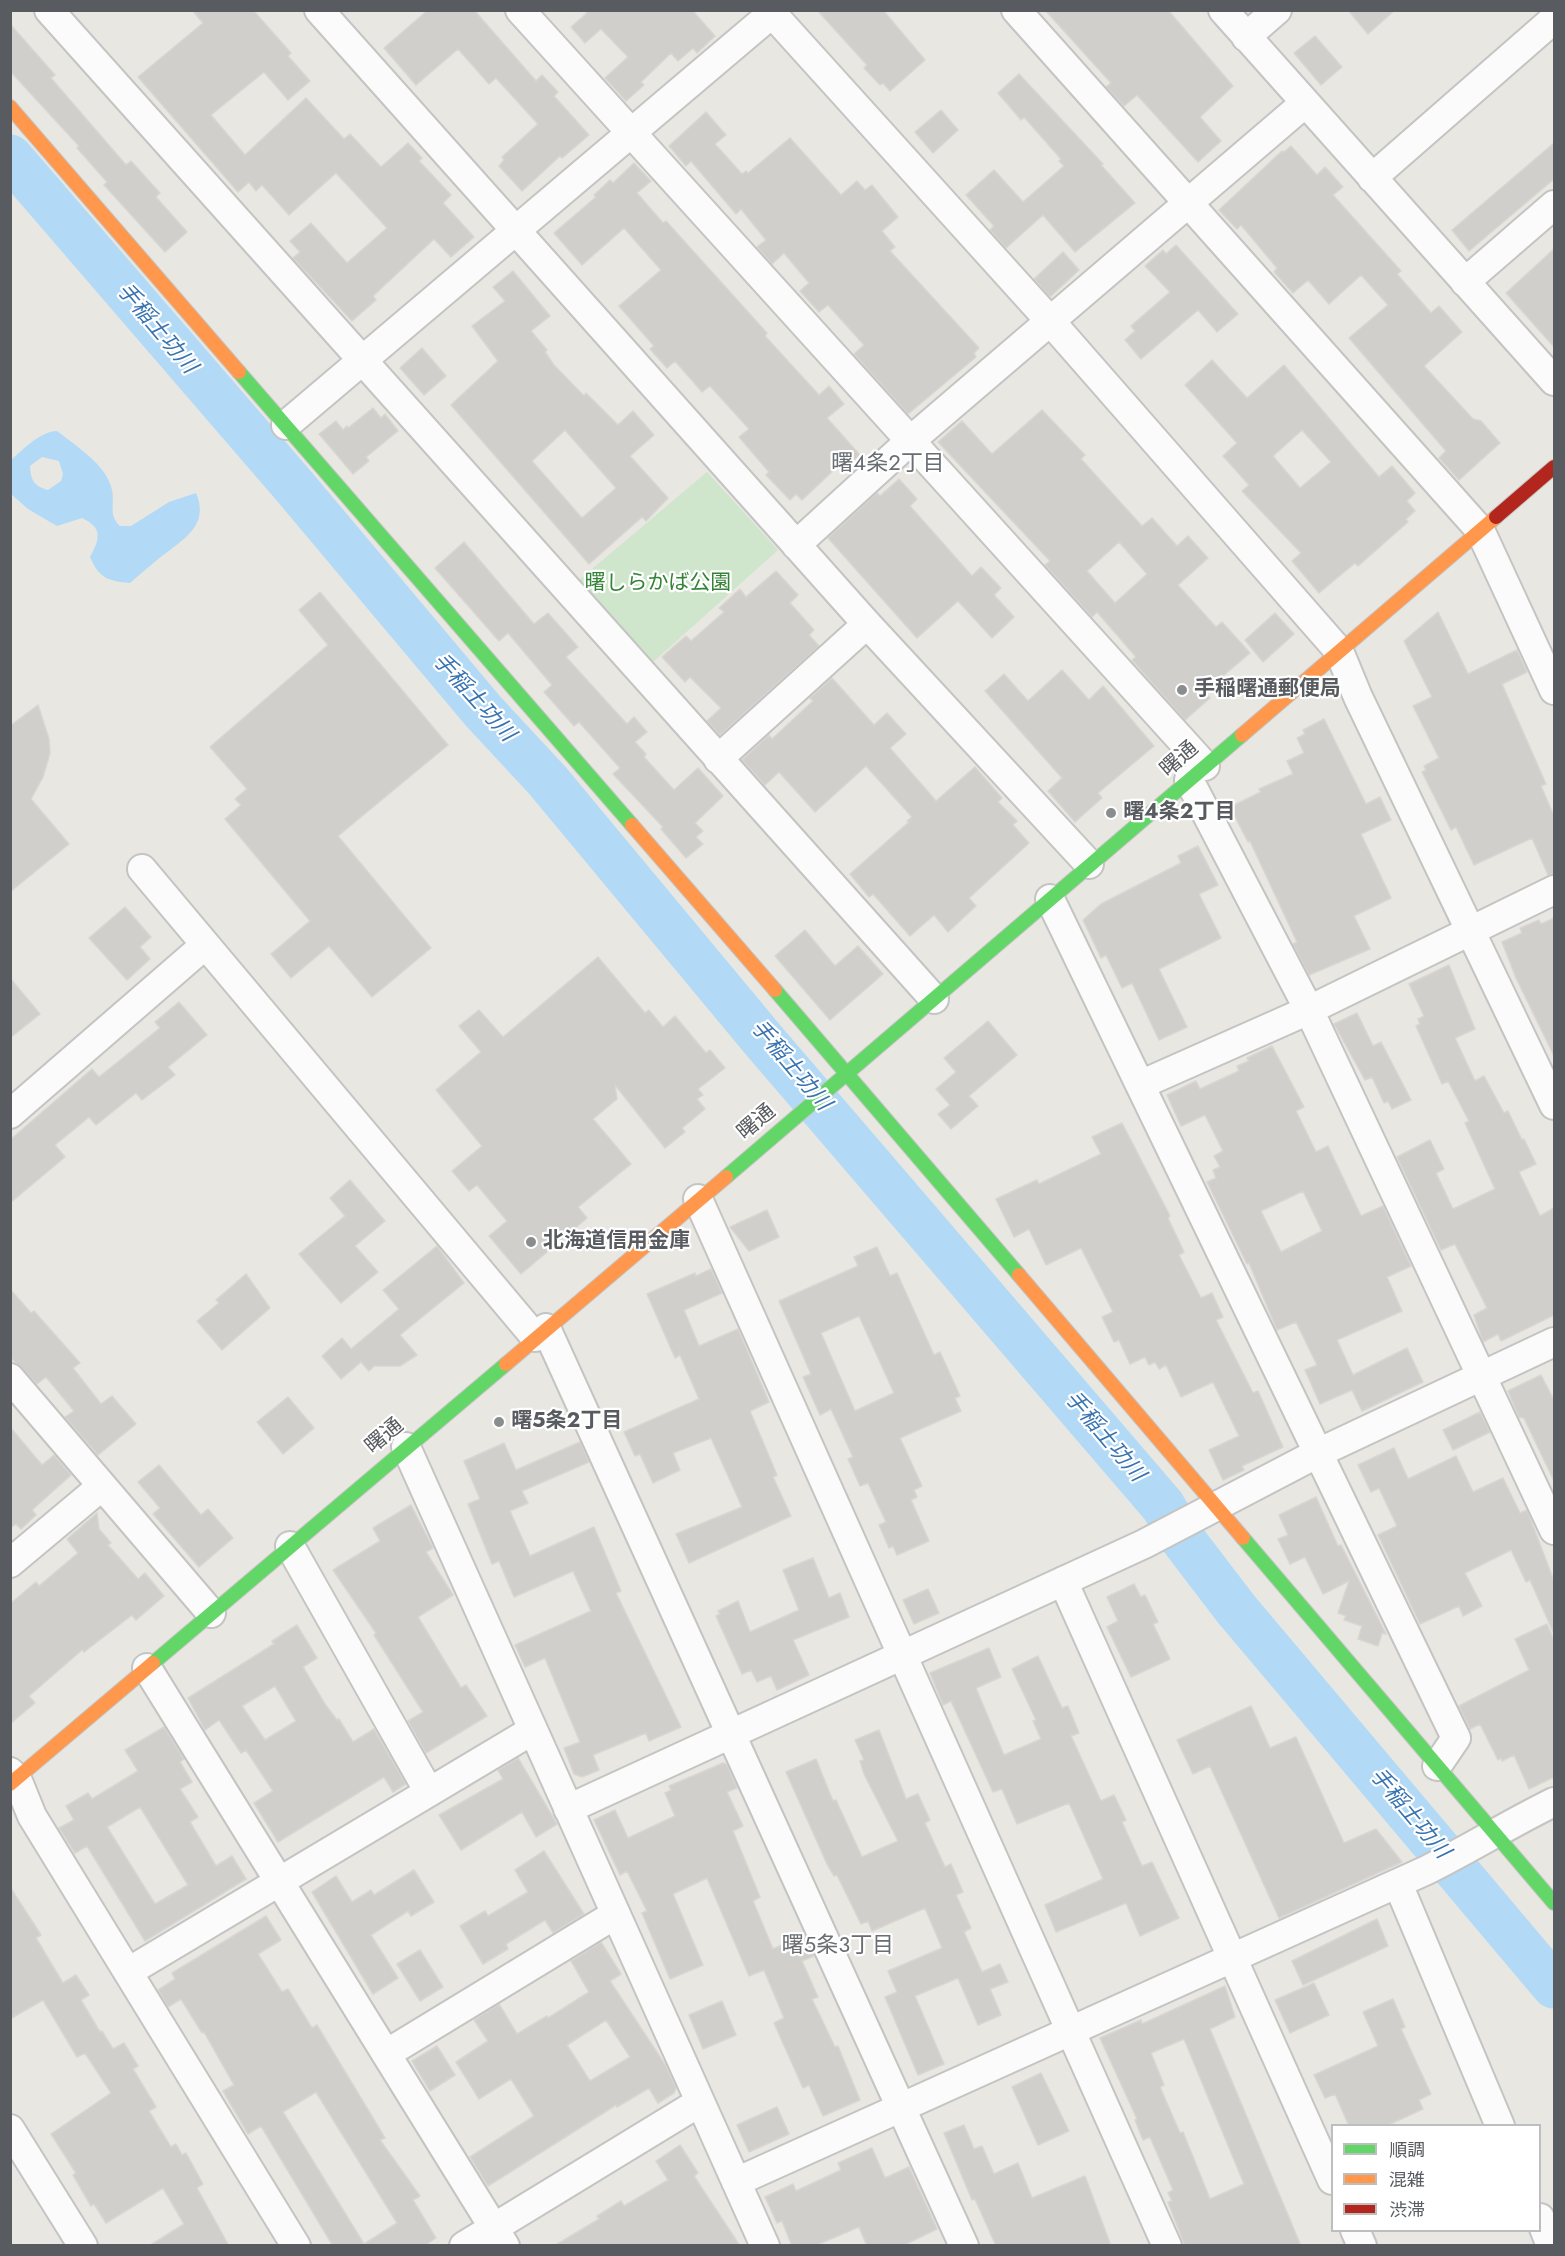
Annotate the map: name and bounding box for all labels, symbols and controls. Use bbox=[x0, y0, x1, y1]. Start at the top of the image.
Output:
water label: 手稲土功川 bbox=[111, 278, 201, 380]
district label: 曙4条2丁目 bbox=[831, 452, 945, 478]
park label: 曙しらかば公園 bbox=[585, 571, 731, 597]
water label: 手稲土功川 bbox=[426, 648, 520, 748]
place label: 手稲曙通郵便局 bbox=[1194, 677, 1341, 703]
marker: 手稲曙通郵便局 bbox=[1175, 683, 1189, 697]
street label: 曙通 bbox=[1156, 737, 1204, 783]
place label: 曙4条2丁目 bbox=[1123, 800, 1235, 826]
marker: 曙4条2丁目 bbox=[1104, 806, 1118, 820]
water label: 手稲土功川 bbox=[745, 1015, 835, 1117]
street label: 曙通 bbox=[733, 1100, 781, 1146]
place label: 北海道信用金庫 bbox=[543, 1229, 690, 1255]
marker: 北海道信用金庫 bbox=[524, 1235, 538, 1249]
water label: 手稲土功川 bbox=[1059, 1386, 1149, 1488]
place label: 曙5条2丁目 bbox=[511, 1409, 622, 1435]
street label: 曙通 bbox=[361, 1414, 409, 1460]
marker: 曙5条2丁目 bbox=[492, 1415, 506, 1429]
water label: 手稲土功川 bbox=[1364, 1763, 1454, 1865]
district label: 曙5条3丁目 bbox=[782, 1934, 894, 1960]
legend bbox=[1331, 2124, 1541, 2232]
text: 順調 bbox=[1389, 2137, 1425, 2163]
text: 混雑 bbox=[1389, 2167, 1425, 2193]
text: 渋滞 bbox=[1389, 2197, 1425, 2223]

